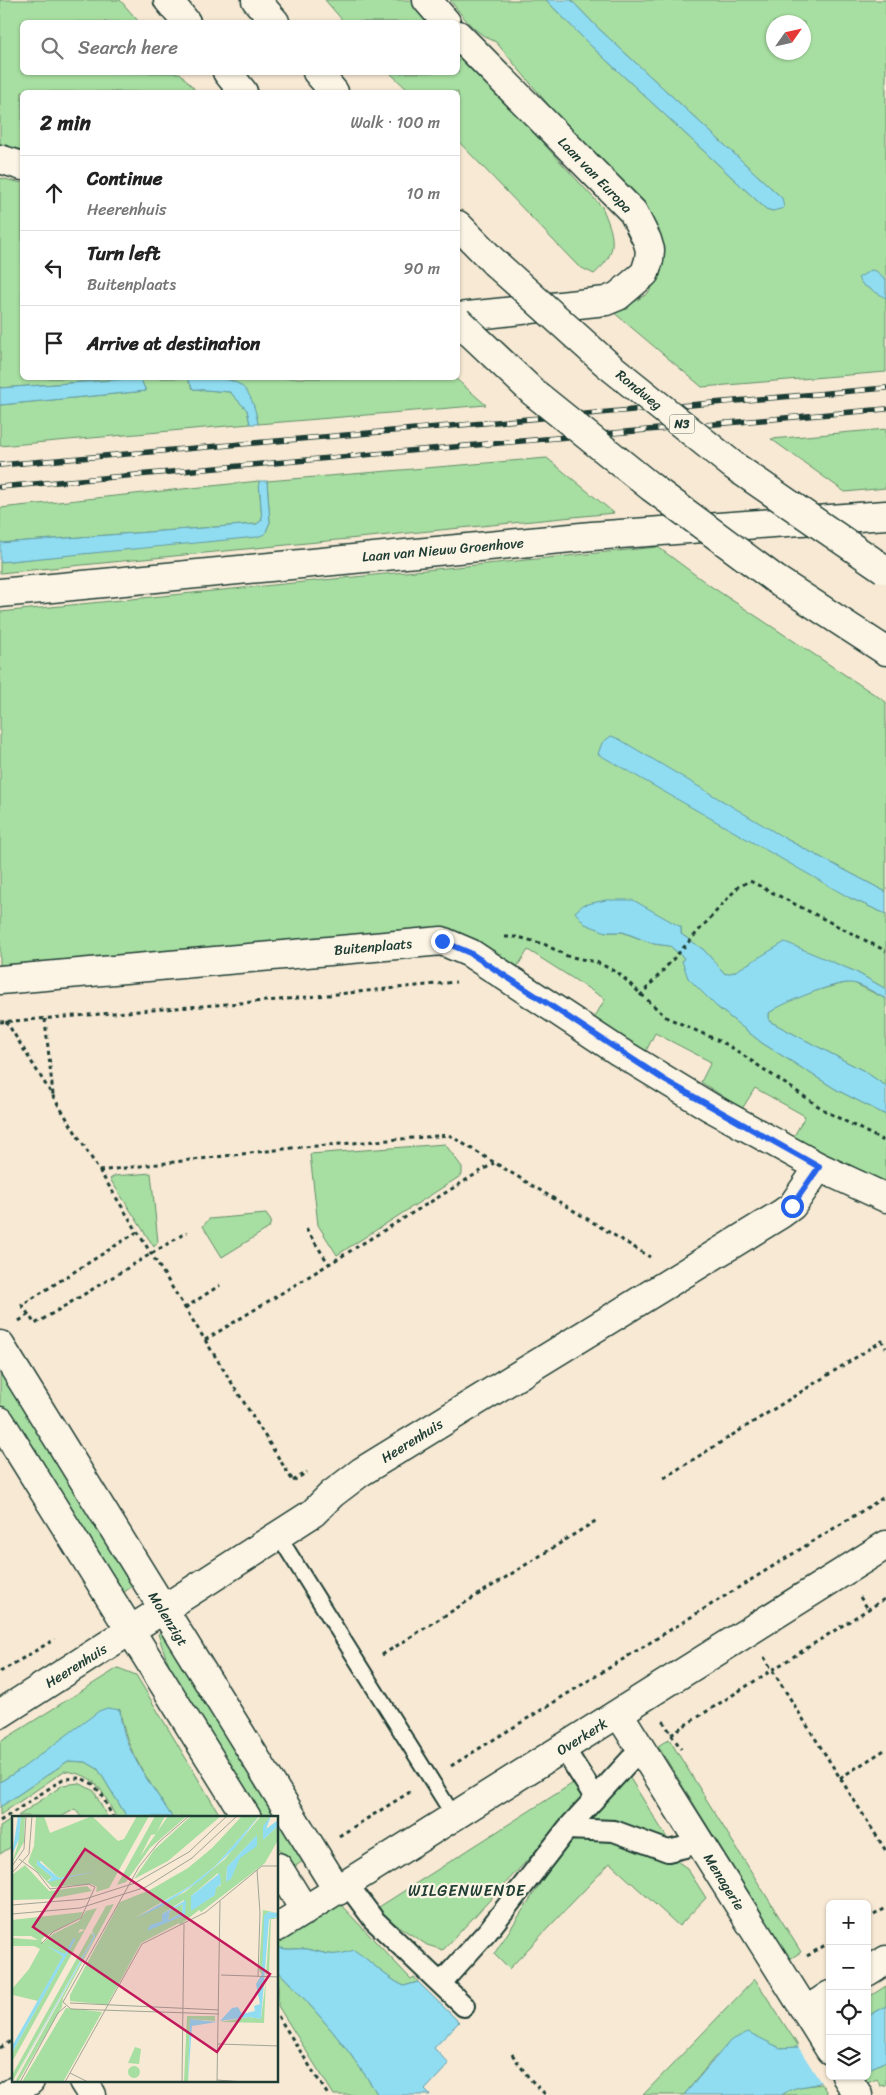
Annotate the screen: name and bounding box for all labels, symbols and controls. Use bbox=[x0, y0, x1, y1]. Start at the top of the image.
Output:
north arrow bbox=[766, 15, 811, 60]
search box bbox=[20, 20, 460, 75]
text: Search here bbox=[78, 31, 178, 64]
icon: search bbox=[38, 34, 66, 62]
text: 2 min bbox=[40, 104, 91, 142]
text: Walk · 100 m bbox=[350, 108, 440, 137]
street label: Laan van Europa bbox=[552, 131, 638, 219]
text: Continue bbox=[87, 162, 163, 195]
icon: ahead bbox=[40, 179, 68, 207]
text: 10 m bbox=[407, 179, 440, 208]
text: Heerenhuis bbox=[87, 195, 166, 224]
text: Turn left bbox=[87, 237, 160, 270]
icon: left bbox=[40, 254, 68, 282]
text: 90 m bbox=[404, 254, 440, 283]
text: Buitenplaats bbox=[87, 270, 176, 299]
text: Arrive at destination bbox=[87, 327, 260, 360]
icon: arrive bbox=[40, 329, 68, 357]
street label: Rondweg bbox=[610, 363, 668, 417]
road number: N3 bbox=[670, 414, 694, 434]
street label: Laan van Nieuw Groenhove bbox=[361, 530, 525, 570]
route end bbox=[431, 930, 454, 953]
street label: Buitenplaats bbox=[333, 931, 413, 963]
route start bbox=[781, 1195, 804, 1218]
street label: Heerenhuis bbox=[376, 1412, 449, 1470]
street label: Molenzigt bbox=[141, 1587, 195, 1651]
street label: Heerenhuis bbox=[40, 1637, 113, 1695]
street label: Overkerk bbox=[551, 1711, 613, 1763]
inset map bbox=[12, 1816, 279, 2082]
street label: Menagerie bbox=[696, 1848, 752, 1916]
district label: WILGENWENDE bbox=[408, 1876, 526, 1905]
map controls bbox=[826, 1900, 871, 2080]
button: + bbox=[826, 1900, 871, 1945]
button: − bbox=[826, 1945, 871, 1990]
button: locate bbox=[826, 1990, 871, 2035]
button: layers bbox=[826, 2035, 871, 2080]

